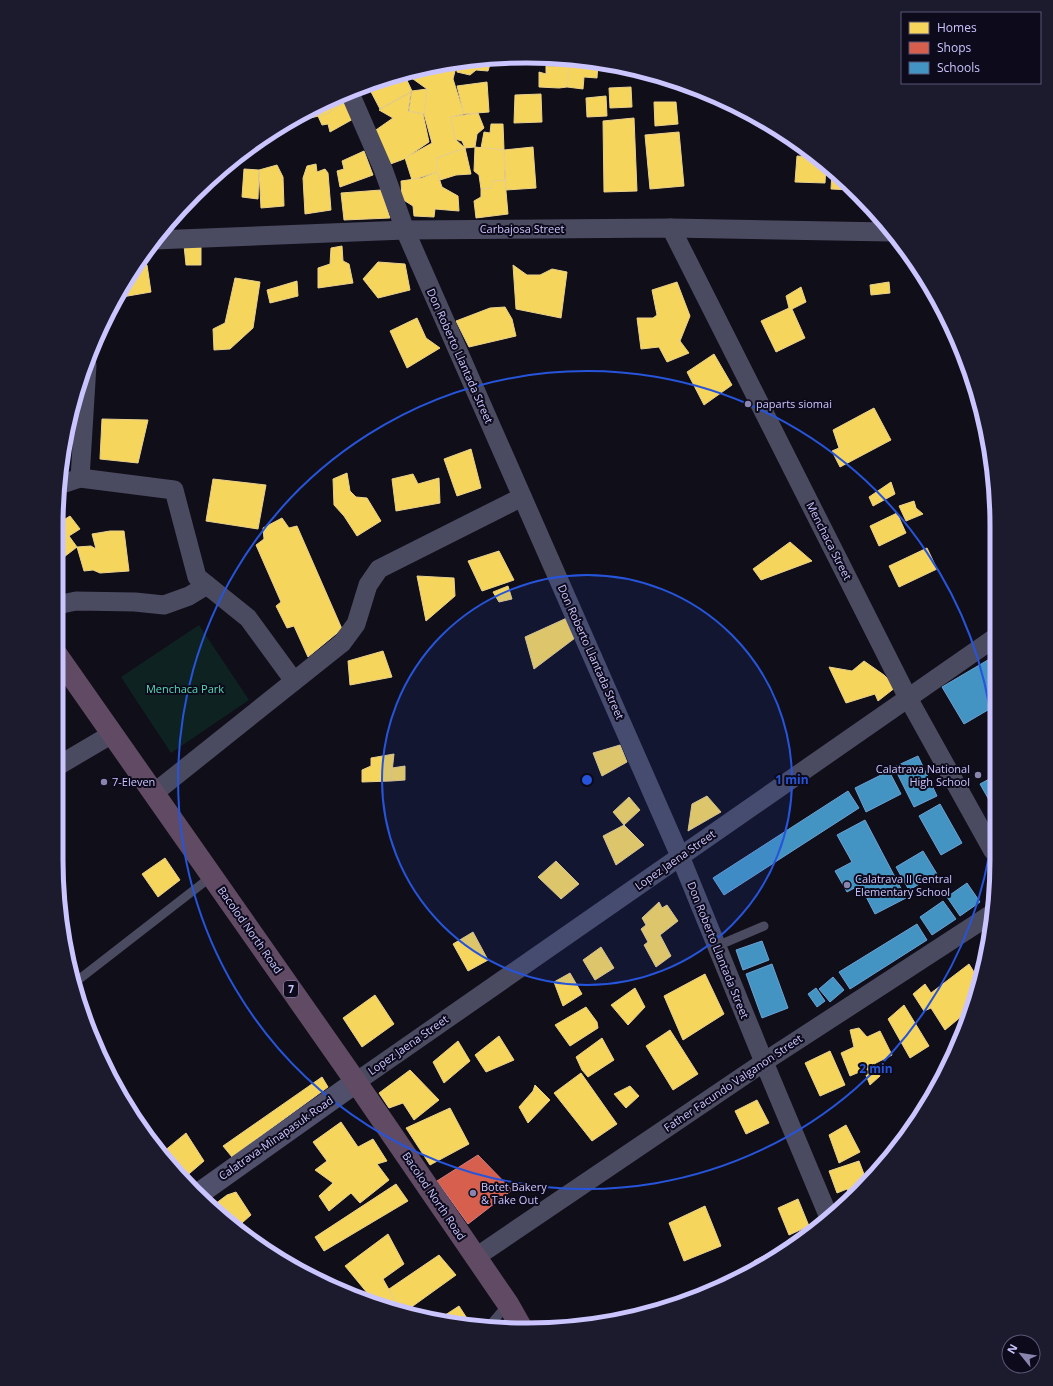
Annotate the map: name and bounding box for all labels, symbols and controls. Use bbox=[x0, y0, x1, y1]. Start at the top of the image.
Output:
legend bbox=[901, 12, 1041, 84]
text: Homes bbox=[937, 19, 977, 36]
text: Shops bbox=[937, 39, 972, 56]
text: Schools bbox=[937, 59, 980, 76]
street label: Carbajosa Street bbox=[480, 221, 564, 236]
street label: Don Roberto Llantada Street bbox=[424, 286, 497, 426]
place label: paparts siomai bbox=[756, 396, 832, 411]
marker: paparts siomai bbox=[743, 399, 753, 409]
street label: Menchaca Street bbox=[803, 499, 856, 583]
street label: Don Roberto Llantada Street bbox=[555, 582, 628, 722]
park label: Menchaca Park bbox=[146, 681, 224, 696]
place label: Calatrava National High School bbox=[876, 761, 970, 789]
marker: Calatrava National High School bbox=[973, 770, 983, 780]
text: 1 min bbox=[775, 771, 809, 788]
centre of rings bbox=[580, 773, 594, 787]
place label: 7-Eleven bbox=[112, 774, 155, 789]
marker: 7-Eleven bbox=[99, 777, 109, 787]
street label: Lopez Jaena Street bbox=[632, 826, 718, 893]
place label: Calatrava II Central Elementary School bbox=[855, 871, 952, 899]
street label: Don Roberto Llantada Street bbox=[684, 879, 753, 1020]
marker: Calatrava II Central Elementary School bbox=[842, 880, 852, 890]
street label: Bacolod North Road bbox=[215, 883, 286, 976]
road number: 7 bbox=[284, 981, 298, 997]
street label: Lopez Jaena Street bbox=[365, 1011, 451, 1078]
street label: Father Facundo Valganon Street bbox=[661, 1030, 805, 1135]
text: 2 min bbox=[859, 1060, 893, 1077]
street label: Calatrava-Minapasuk Road bbox=[215, 1092, 336, 1183]
street label: Bacolod North Road bbox=[399, 1149, 470, 1243]
place label: Botet Bakery & Take Out bbox=[481, 1179, 547, 1207]
marker: Botet Bakery & Take Out bbox=[468, 1188, 478, 1198]
north arrow bbox=[1001, 1334, 1041, 1374]
text: N bbox=[1003, 1341, 1021, 1356]

